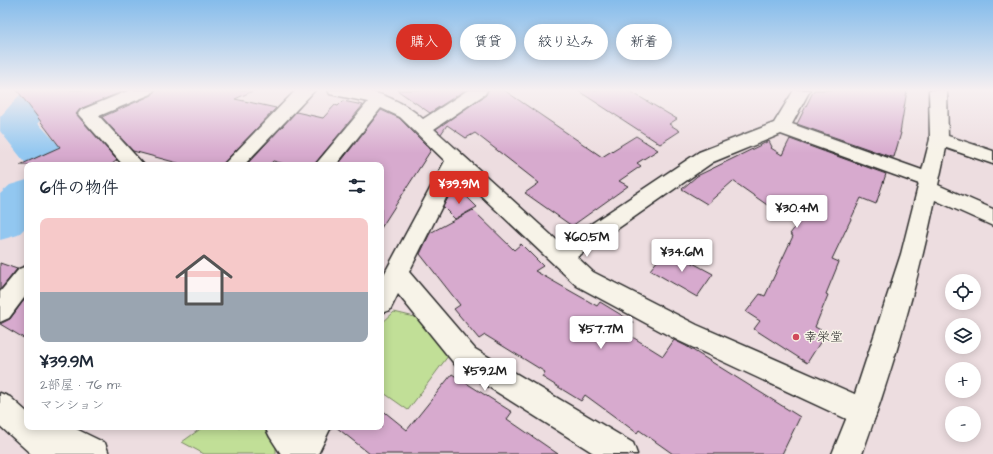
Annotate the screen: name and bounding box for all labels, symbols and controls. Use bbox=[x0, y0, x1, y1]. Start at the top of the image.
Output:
chip: 購入 bbox=[396, 24, 452, 60]
chip: 賃貸 bbox=[460, 24, 516, 60]
chip: 絞り込み bbox=[524, 24, 608, 60]
chip: 新着 bbox=[616, 24, 672, 60]
pin: ¥39.9M bbox=[426, 171, 492, 205]
icon: filters bbox=[346, 175, 368, 197]
text: ¥39.9M bbox=[439, 175, 479, 193]
text: 6件の物件 bbox=[40, 176, 119, 200]
pin: ¥30.4M bbox=[764, 195, 830, 229]
text: ¥30.4M bbox=[775, 199, 819, 217]
pin: ¥60.5M bbox=[554, 224, 620, 258]
text: ¥60.5M bbox=[564, 228, 610, 246]
pin: ¥34.6M bbox=[649, 239, 715, 273]
text: ¥34.6M bbox=[660, 243, 704, 261]
icon: home bbox=[168, 244, 240, 316]
map controls bbox=[945, 274, 981, 442]
button: locate bbox=[945, 274, 981, 310]
pin: ¥57.7M bbox=[568, 316, 634, 350]
button: layers bbox=[945, 318, 981, 354]
text: ¥57.7M bbox=[579, 320, 623, 338]
place label: 幸栄堂 bbox=[804, 328, 843, 346]
marker: 幸栄堂 bbox=[791, 332, 801, 342]
text: ¥39.9M bbox=[40, 350, 94, 374]
pin: ¥59.2M bbox=[452, 358, 518, 392]
text: ¥59.2M bbox=[463, 362, 507, 380]
button: + bbox=[945, 362, 981, 398]
text: 2部屋 · 76 m² bbox=[40, 376, 122, 394]
text: マンション bbox=[40, 396, 104, 414]
button: − bbox=[945, 406, 981, 442]

